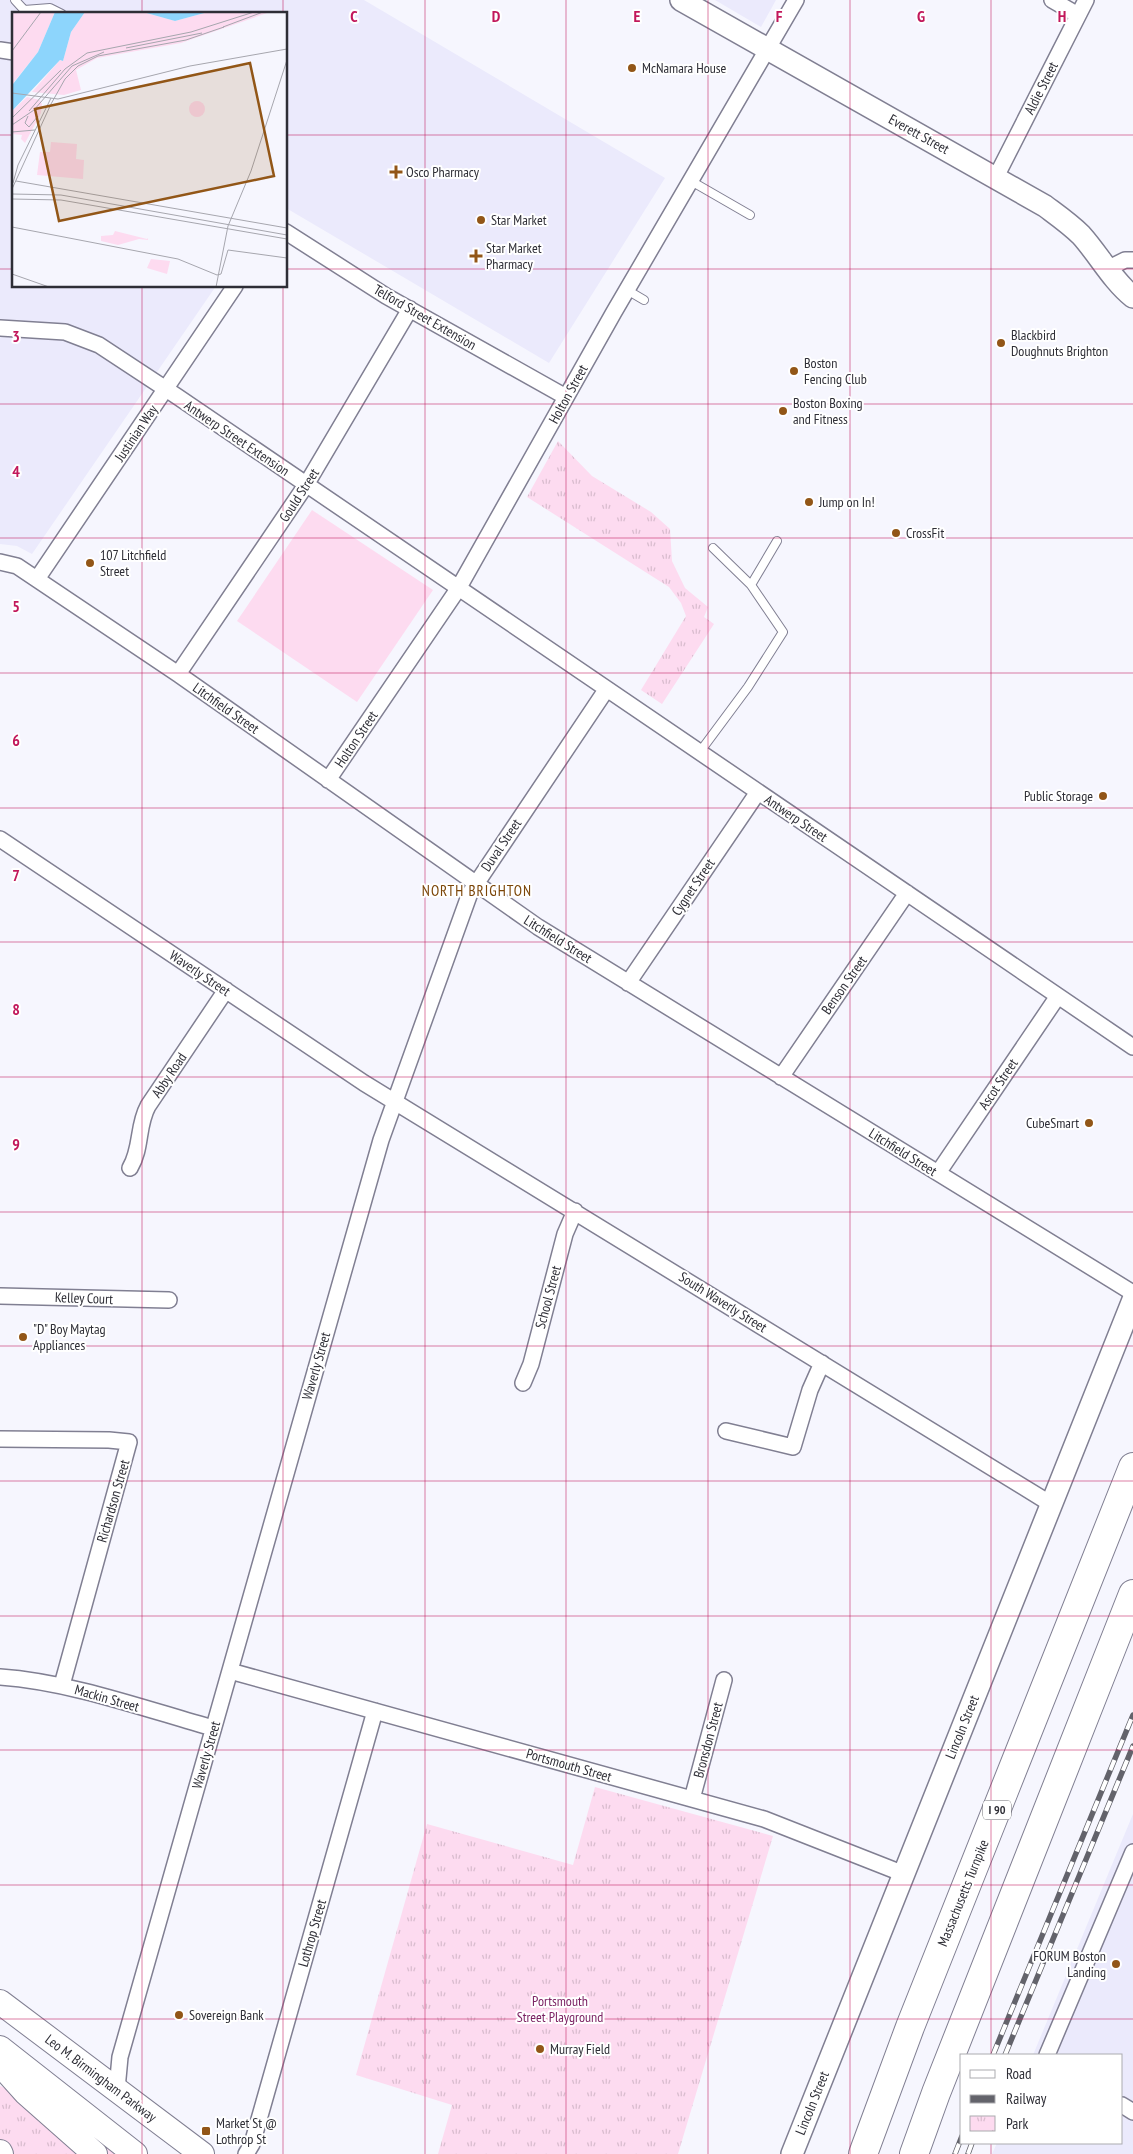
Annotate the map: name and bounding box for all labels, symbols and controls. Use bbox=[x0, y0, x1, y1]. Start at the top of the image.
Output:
text: C bbox=[350, 6, 358, 26]
text: D bbox=[492, 6, 501, 26]
text: E bbox=[634, 6, 641, 26]
text: F bbox=[776, 6, 783, 26]
text: G bbox=[917, 6, 925, 26]
text: H bbox=[1058, 6, 1066, 26]
inset map bbox=[12, 12, 288, 288]
place label: McNamara House bbox=[642, 59, 727, 77]
street label: Aldie Street bbox=[1020, 59, 1062, 117]
marker: McNamara House bbox=[626, 62, 638, 74]
street label: Everett Street bbox=[886, 110, 953, 158]
place label: Osco Pharmacy bbox=[406, 163, 480, 181]
marker: Osco Pharmacy bbox=[390, 166, 402, 178]
place label: Star Market bbox=[491, 211, 547, 229]
marker: Star Market bbox=[475, 214, 487, 226]
place label: Star Market Pharmacy bbox=[486, 239, 542, 273]
marker: Star Market Pharmacy bbox=[470, 250, 482, 262]
street label: Telford Street Extension bbox=[370, 280, 480, 354]
text: 3 bbox=[12, 326, 20, 346]
place label: Blackbird Doughnuts Brighton bbox=[1011, 326, 1108, 360]
marker: Blackbird Doughnuts Brighton bbox=[995, 337, 1007, 349]
place label: Boston Fencing Club bbox=[804, 354, 867, 388]
street label: Holton Street bbox=[544, 361, 592, 427]
marker: Boston Fencing Club bbox=[788, 365, 800, 377]
place label: Boston Boxing and Fitness bbox=[793, 394, 863, 428]
street label: Antwerp Street Extension bbox=[181, 396, 293, 480]
street label: Justinian Way bbox=[110, 401, 162, 466]
marker: Boston Boxing and Fitness bbox=[777, 405, 789, 417]
text: 4 bbox=[12, 461, 20, 481]
street label: Gould Street bbox=[275, 465, 323, 525]
place label: Jump on In! bbox=[818, 493, 875, 511]
marker: Jump on In! bbox=[803, 496, 815, 508]
place label: CrossFit bbox=[906, 524, 944, 542]
marker: CrossFit bbox=[890, 527, 902, 539]
place label: 107 Litchfield Street bbox=[100, 546, 166, 580]
marker: 107 Litchfield Street bbox=[84, 557, 96, 569]
text: 5 bbox=[12, 596, 20, 616]
street label: Litchfield Street bbox=[189, 679, 263, 738]
street label: Holton Street bbox=[330, 707, 382, 771]
text: 6 bbox=[12, 730, 20, 750]
place label: Public Storage bbox=[1024, 787, 1093, 805]
street label: Antwerp Street bbox=[761, 790, 831, 846]
marker: Public Storage bbox=[1097, 790, 1109, 802]
street label: Duval Street bbox=[477, 815, 525, 875]
street label: Cygnet Street bbox=[667, 855, 719, 919]
text: 7 bbox=[12, 865, 20, 885]
district label: NORTH BRIGHTON bbox=[422, 881, 532, 900]
street label: Litchfield Street bbox=[521, 911, 596, 967]
street label: Waverly Street bbox=[166, 946, 234, 1000]
street label: Benson Street bbox=[817, 952, 871, 1018]
text: 8 bbox=[12, 999, 20, 1019]
street label: Abby Road bbox=[147, 1049, 191, 1101]
street label: Ascot Street bbox=[974, 1055, 1022, 1113]
place label: CubeSmart bbox=[1026, 1114, 1079, 1132]
marker: CubeSmart bbox=[1083, 1117, 1095, 1129]
street label: Litchfield Street bbox=[866, 1124, 941, 1180]
text: 9 bbox=[12, 1134, 20, 1154]
street label: School Street bbox=[531, 1263, 565, 1330]
street label: South Waverly Street bbox=[676, 1268, 771, 1336]
street label: Kelley Court bbox=[55, 1288, 114, 1308]
place label: "D" Boy Maytag Appliances bbox=[33, 1320, 106, 1354]
street label: Waverly Street bbox=[298, 1330, 334, 1402]
marker: "D" Boy Maytag Appliances bbox=[17, 1331, 29, 1343]
street label: Richardson Street bbox=[93, 1457, 133, 1544]
street label: Mackin Street bbox=[73, 1680, 141, 1716]
street label: Lincoln Street bbox=[941, 1692, 983, 1762]
street label: Bronsdon Street bbox=[689, 1700, 727, 1780]
street label: Waverly Street bbox=[188, 1719, 224, 1791]
street label: Portsmouth Street bbox=[524, 1744, 614, 1786]
road number: I 90 bbox=[983, 1800, 1011, 1820]
street label: Massachusetts Turnpike bbox=[933, 1837, 993, 1949]
street label: Lothrop Street bbox=[294, 1897, 330, 1969]
place label: FORUM Boston Landing bbox=[1033, 1947, 1106, 1981]
marker: FORUM Boston Landing bbox=[1110, 1958, 1122, 1970]
park label: Portsmouth Street Playground bbox=[517, 1992, 603, 2026]
place label: Sovereign Bank bbox=[189, 2006, 264, 2024]
marker: Sovereign Bank bbox=[173, 2009, 185, 2021]
street label: Leo M. Birmingham Parkway bbox=[42, 2030, 161, 2126]
place label: Murray Field bbox=[550, 2040, 610, 2058]
marker: Murray Field bbox=[534, 2043, 546, 2055]
legend bbox=[960, 2054, 1123, 2144]
text: Road bbox=[1006, 2064, 1032, 2083]
street label: Lincoln Street bbox=[791, 2068, 833, 2138]
text: Railway bbox=[1006, 2089, 1047, 2108]
place label: Market St @ Lothrop St bbox=[216, 2114, 277, 2148]
text: Park bbox=[1006, 2114, 1028, 2133]
marker: Market St @ Lothrop St bbox=[200, 2125, 212, 2137]

